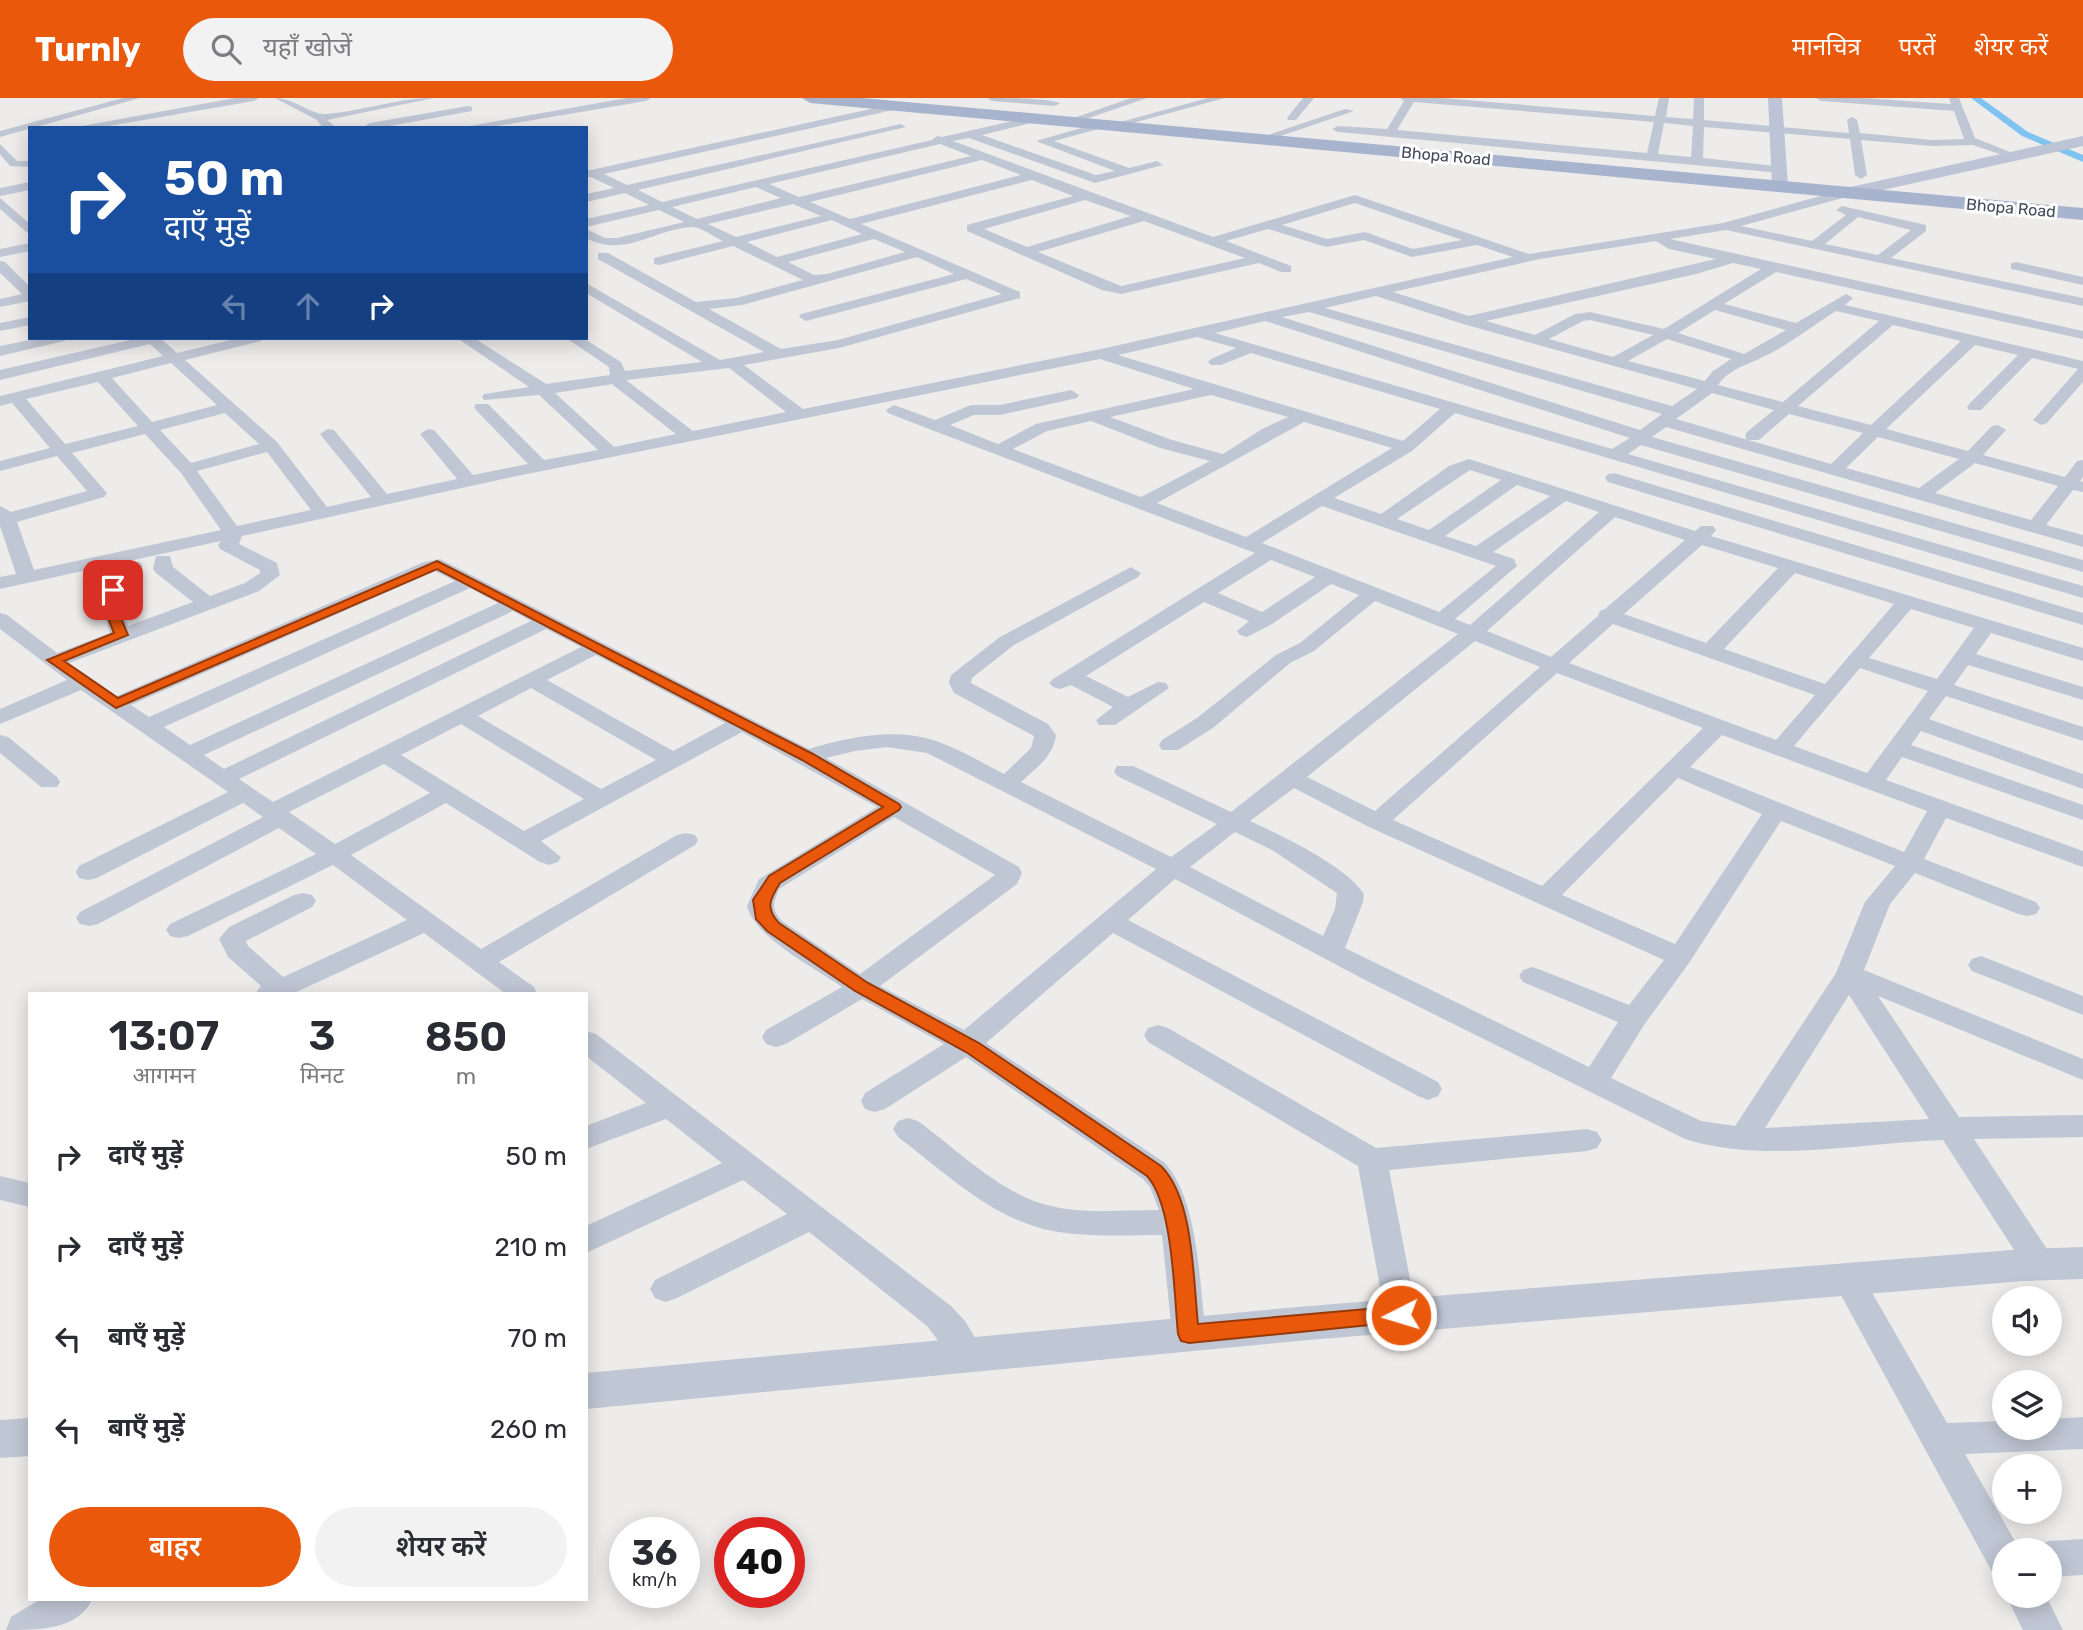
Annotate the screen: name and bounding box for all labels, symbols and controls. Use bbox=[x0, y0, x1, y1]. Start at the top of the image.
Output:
search box bbox=[183, 18, 673, 81]
text: Turnly bbox=[35, 30, 141, 69]
icon: search bbox=[207, 30, 245, 68]
text: यहाँ खोजें bbox=[263, 32, 352, 63]
text: मानचित्र bbox=[1792, 33, 1861, 61]
text: परतें bbox=[1899, 33, 1936, 61]
text: शेयर करें bbox=[1974, 33, 2048, 61]
street label: Bhopa Road bbox=[1400, 143, 1492, 169]
text: 50 m bbox=[164, 149, 284, 207]
icon: right bbox=[49, 154, 140, 245]
street label: Bhopa Road bbox=[1965, 195, 2057, 221]
text: दाएँ मुड़ें bbox=[164, 208, 251, 246]
icon: left bbox=[216, 287, 254, 325]
icon: ahead bbox=[289, 287, 327, 325]
icon: right bbox=[362, 287, 400, 325]
pin bbox=[83, 560, 143, 620]
icon: arrive bbox=[94, 571, 132, 609]
text: 13:07 bbox=[109, 1011, 219, 1061]
text: 3 bbox=[308, 1011, 335, 1061]
text: 850 bbox=[425, 1012, 507, 1062]
text: आगमन bbox=[132, 1061, 195, 1089]
text: मिनट bbox=[300, 1061, 344, 1089]
text: m bbox=[456, 1062, 476, 1090]
icon: right bbox=[49, 1138, 87, 1176]
text: दाएँ मुड़ें bbox=[108, 1139, 183, 1170]
text: 50 m bbox=[506, 1141, 567, 1172]
icon: right bbox=[49, 1229, 87, 1267]
text: दाएँ मुड़ें bbox=[108, 1230, 183, 1261]
text: 210 m bbox=[495, 1232, 567, 1263]
position arrow bbox=[1364, 1278, 1438, 1352]
map controls bbox=[1992, 1286, 2062, 1608]
button: sound bbox=[1992, 1286, 2062, 1356]
icon: left bbox=[49, 1320, 87, 1358]
text: बाएँ मुड़ें bbox=[108, 1321, 185, 1352]
text: 70 m bbox=[508, 1323, 567, 1354]
button: layers bbox=[1992, 1370, 2062, 1440]
icon: left bbox=[49, 1411, 87, 1449]
text: बाएँ मुड़ें bbox=[108, 1412, 185, 1443]
text: 260 m bbox=[490, 1414, 567, 1445]
button: + bbox=[1992, 1454, 2062, 1524]
button: बाहर bbox=[49, 1507, 301, 1587]
button: शेयर करें bbox=[315, 1507, 567, 1587]
speed limit sign: 40 bbox=[714, 1517, 805, 1608]
text: 36 bbox=[632, 1532, 677, 1574]
button: − bbox=[1992, 1538, 2062, 1608]
text: km/h bbox=[632, 1569, 677, 1591]

